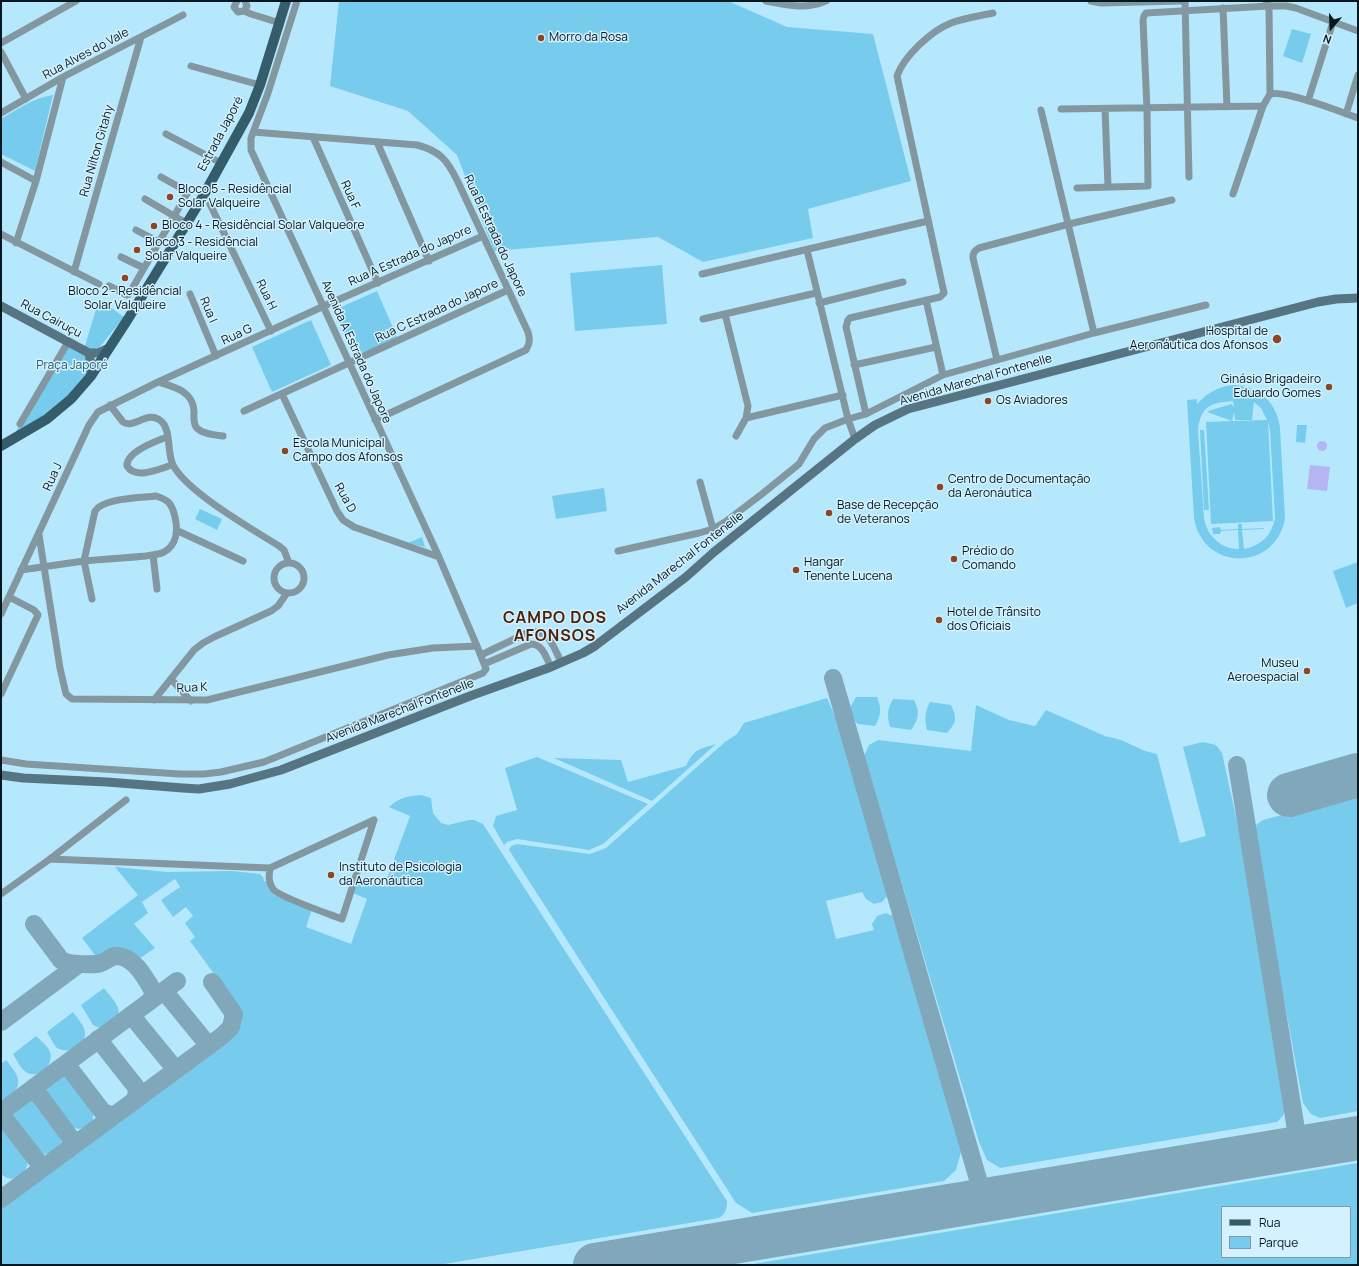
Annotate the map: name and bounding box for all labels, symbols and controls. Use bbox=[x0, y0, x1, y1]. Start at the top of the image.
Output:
north arrow bbox=[1311, 8, 1351, 48]
street label: Rua Alves do Vale bbox=[40, 25, 132, 83]
place label: Morro da Rosa bbox=[549, 31, 628, 45]
text: N bbox=[1321, 31, 1333, 48]
marker: Morro da Rosa bbox=[536, 33, 546, 43]
street label: Estrada Japoré bbox=[195, 94, 247, 174]
street label: Rua Nilton Gitahy bbox=[77, 103, 117, 199]
street label: Rua B Estrada do Japore bbox=[460, 173, 530, 299]
street label: Rua F bbox=[337, 178, 363, 212]
place label: Bloco 5 - Residêncial Solar Valqueire bbox=[178, 183, 291, 211]
marker: Bloco 5 - Residêncial Solar Valqueire bbox=[165, 192, 175, 202]
place label: Bloco 4 - Residêncial Solar Valqueore bbox=[162, 219, 364, 233]
marker: Bloco 4 - Residêncial Solar Valqueore bbox=[149, 221, 159, 231]
street label: Rua A Estrada do Japore bbox=[346, 222, 474, 290]
place label: Bloco 3 - Residêncial Solar Valqueire bbox=[145, 236, 258, 264]
marker: Bloco 3 - Residêncial Solar Valqueire bbox=[132, 245, 142, 255]
marker: Bloco 2 - Residêncial Solar Valqueire bbox=[120, 273, 130, 283]
street label: Rua C Estrada do Japore bbox=[373, 276, 501, 346]
street label: Rua H bbox=[253, 277, 279, 313]
street label: Avenida A Estrada do Japore bbox=[318, 278, 394, 426]
place label: Bloco 2 - Residêncial Solar Valqueire bbox=[68, 285, 182, 313]
street label: Rua I bbox=[196, 295, 220, 325]
street label: Rua Cairuçu bbox=[18, 297, 84, 341]
street label: Rua G bbox=[219, 322, 255, 348]
place label: Hospital de Aeronáutica dos Afonsos bbox=[1130, 325, 1268, 353]
marker: Hospital de Aeronáutica dos Afonsos bbox=[1271, 333, 1283, 345]
street label: Avenida Marechal Fontenelle bbox=[898, 351, 1054, 409]
park label: Praça Japoré bbox=[36, 359, 108, 373]
place label: Ginásio Brigadeiro Eduardo Gomes bbox=[1221, 373, 1321, 401]
marker: Ginásio Brigadeiro Eduardo Gomes bbox=[1324, 382, 1334, 392]
place label: Os Aviadores bbox=[996, 394, 1068, 408]
marker: Os Aviadores bbox=[983, 396, 993, 406]
place label: Escola Municipal Campo dos Afonsos bbox=[293, 437, 403, 465]
marker: Escola Municipal Campo dos Afonsos bbox=[280, 446, 290, 456]
street label: Rua J bbox=[40, 461, 66, 493]
place label: Centro de Documentação da Aeronáutica bbox=[948, 473, 1090, 501]
street label: Rua D bbox=[331, 481, 359, 515]
marker: Centro de Documentação da Aeronáutica bbox=[935, 482, 945, 492]
place label: Base de Recepção de Veteranos bbox=[837, 499, 939, 527]
marker: Base de Recepção de Veteranos bbox=[824, 508, 834, 518]
street label: Avenida Marechal Fontenelle bbox=[613, 509, 747, 617]
place label: Prédio do Comando bbox=[962, 545, 1016, 573]
marker: Prédio do Comando bbox=[949, 554, 959, 564]
place label: Hangar Tenente Lucena bbox=[804, 556, 892, 584]
marker: Hangar Tenente Lucena bbox=[791, 565, 801, 575]
place label: Hotel de Trânsito dos Oficiais bbox=[947, 606, 1041, 634]
district label: CAMPO DOS AFONSOS bbox=[503, 609, 607, 647]
marker: Hotel de Trânsito dos Oficiais bbox=[934, 615, 944, 625]
place label: Museu Aeroespacial bbox=[1227, 657, 1299, 685]
marker: Museu Aeroespacial bbox=[1302, 666, 1312, 676]
street label: Avenida Marechal Fontenelle bbox=[324, 676, 476, 746]
street label: Rua K bbox=[176, 680, 208, 696]
place label: Instituto de Psicologia da Aeronáutica bbox=[339, 861, 462, 889]
marker: Instituto de Psicologia da Aeronáutica bbox=[326, 870, 336, 880]
legend bbox=[1221, 1206, 1351, 1258]
text: Rua bbox=[1259, 1214, 1280, 1231]
text: Parque bbox=[1259, 1234, 1298, 1251]

